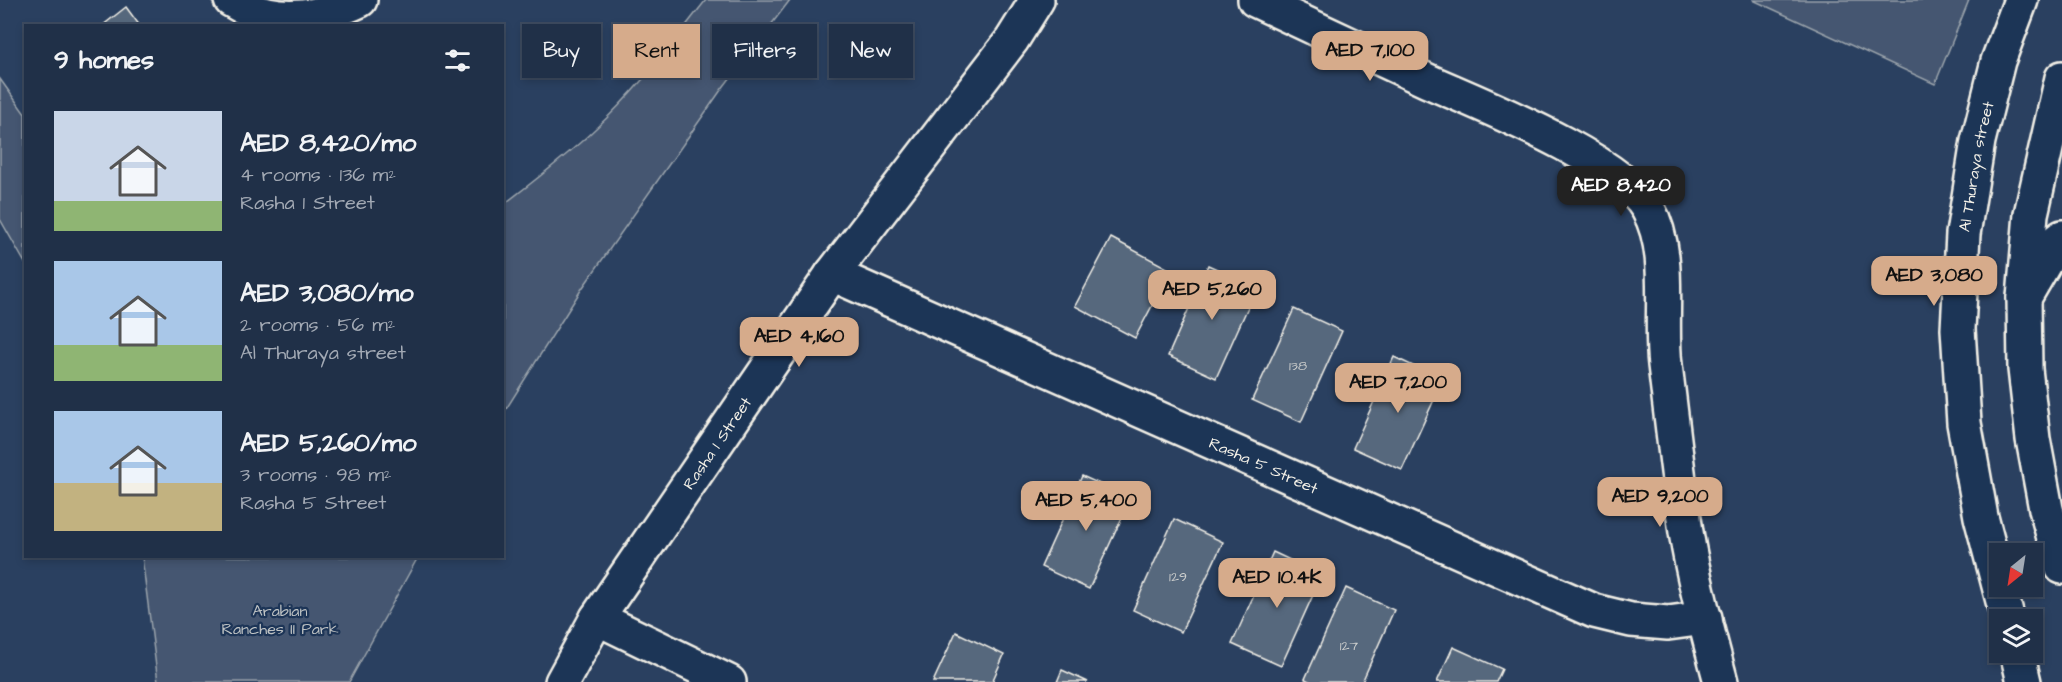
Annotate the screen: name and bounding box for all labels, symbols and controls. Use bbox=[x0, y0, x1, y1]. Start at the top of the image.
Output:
chip: Buy bbox=[522, 24, 601, 78]
chip: Rent bbox=[613, 24, 700, 78]
chip: Filters bbox=[712, 24, 817, 78]
chip: New bbox=[829, 24, 913, 78]
pin: AED 7,100 bbox=[1301, 31, 1439, 82]
text: AED 7,100 bbox=[1325, 36, 1415, 64]
text: 9 homes bbox=[54, 42, 154, 78]
icon: filters bbox=[441, 44, 474, 77]
street label: Al Thuraya street bbox=[1954, 99, 2000, 234]
text: AED 8,420/mo bbox=[240, 125, 416, 161]
icon: home bbox=[102, 135, 174, 207]
text: 4 rooms · 136 m² bbox=[240, 161, 396, 189]
pin: AED 8,420 bbox=[1552, 166, 1690, 217]
text: AED 8,420 bbox=[1571, 171, 1671, 199]
text: Rasha 1 Street bbox=[240, 189, 375, 217]
pin: AED 3,080 bbox=[1865, 256, 2003, 307]
text: AED 3,080 bbox=[1885, 261, 1983, 289]
pin: AED 5,260 bbox=[1143, 270, 1281, 321]
text: AED 3,080/mo bbox=[240, 275, 414, 311]
text: AED 5,260 bbox=[1162, 275, 1262, 303]
icon: home bbox=[102, 285, 174, 357]
text: 2 rooms · 56 m² bbox=[240, 311, 395, 339]
pin: AED 4,160 bbox=[730, 317, 868, 368]
text: AED 4,160 bbox=[754, 322, 844, 350]
text: Al Thuraya street bbox=[240, 339, 406, 367]
house number: 138 bbox=[1289, 356, 1307, 376]
pin: AED 7,200 bbox=[1329, 363, 1467, 414]
text: AED 7,200 bbox=[1349, 368, 1447, 396]
street label: Rasha 1 Street bbox=[678, 392, 757, 494]
text: AED 5,260/mo bbox=[240, 425, 417, 461]
street label: Rasha 5 Street bbox=[1205, 432, 1322, 500]
icon: home bbox=[102, 435, 174, 507]
text: 3 rooms · 98 m² bbox=[240, 461, 392, 489]
pin: AED 9,200 bbox=[1591, 477, 1729, 528]
pin: AED 5,400 bbox=[1017, 481, 1155, 532]
text: AED 9,200 bbox=[1611, 482, 1709, 510]
text: AED 5,400 bbox=[1035, 486, 1137, 514]
text: Rasha 5 Street bbox=[240, 489, 386, 517]
north arrow bbox=[1989, 543, 2043, 597]
map controls bbox=[1989, 543, 2043, 663]
pin: AED 10.4K bbox=[1208, 558, 1346, 609]
text: AED 10.4K bbox=[1232, 563, 1322, 591]
house number: 129 bbox=[1169, 567, 1187, 587]
park label: Arabian Ranches II Park bbox=[222, 600, 339, 640]
button: layers bbox=[1989, 609, 2043, 663]
house number: 127 bbox=[1340, 636, 1359, 656]

